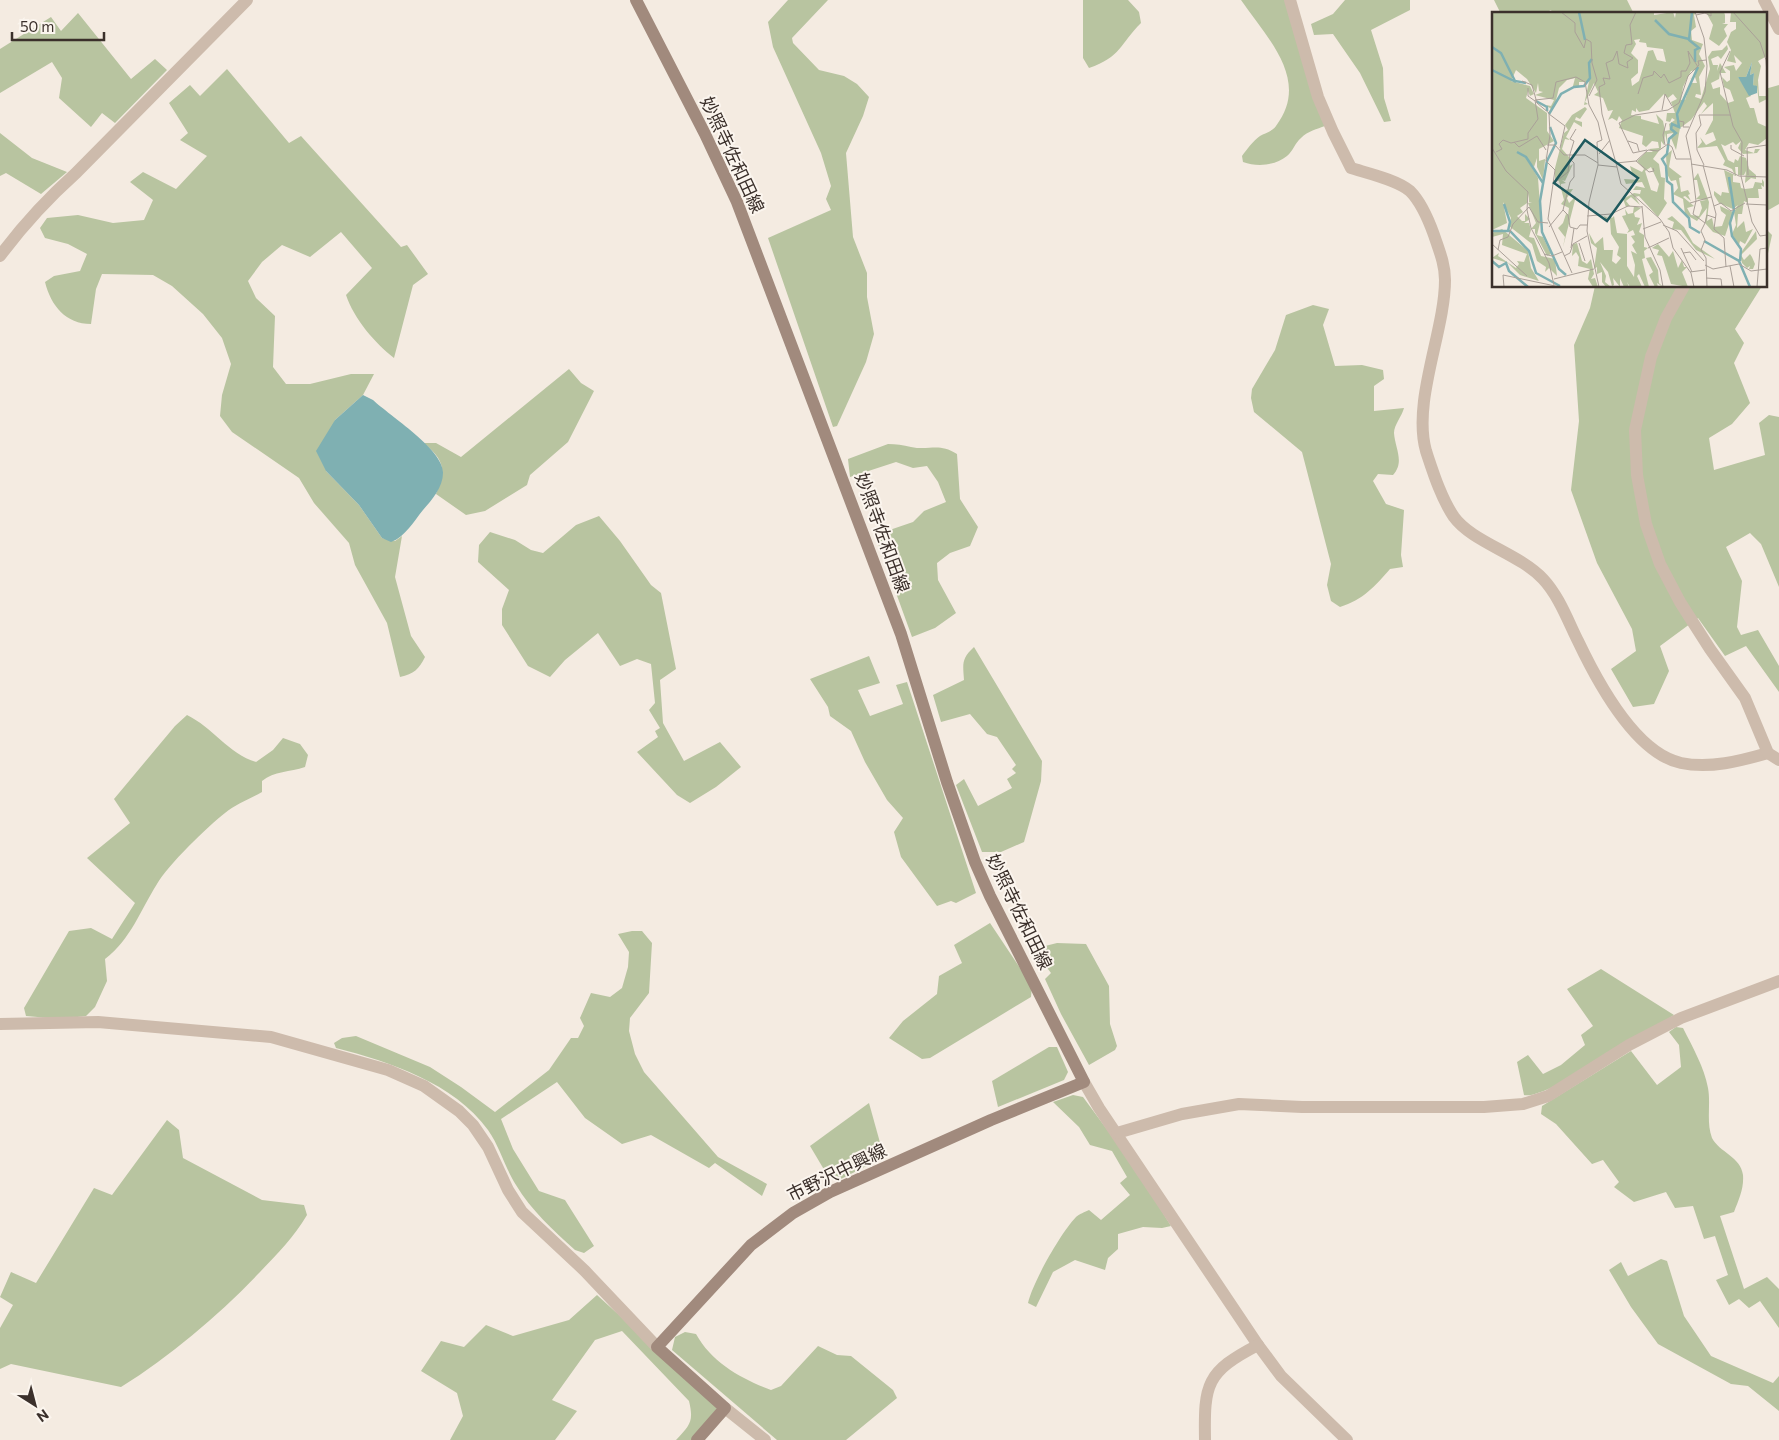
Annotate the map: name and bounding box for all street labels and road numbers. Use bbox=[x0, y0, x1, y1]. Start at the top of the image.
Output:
street label: 妙照寺佐和田線 bbox=[696, 93, 770, 216]
street label: 妙照寺佐和田線 bbox=[851, 470, 915, 596]
street label: 妙照寺佐和田線 bbox=[982, 850, 1057, 973]
street label: 市野沢中興線 bbox=[783, 1139, 890, 1206]

